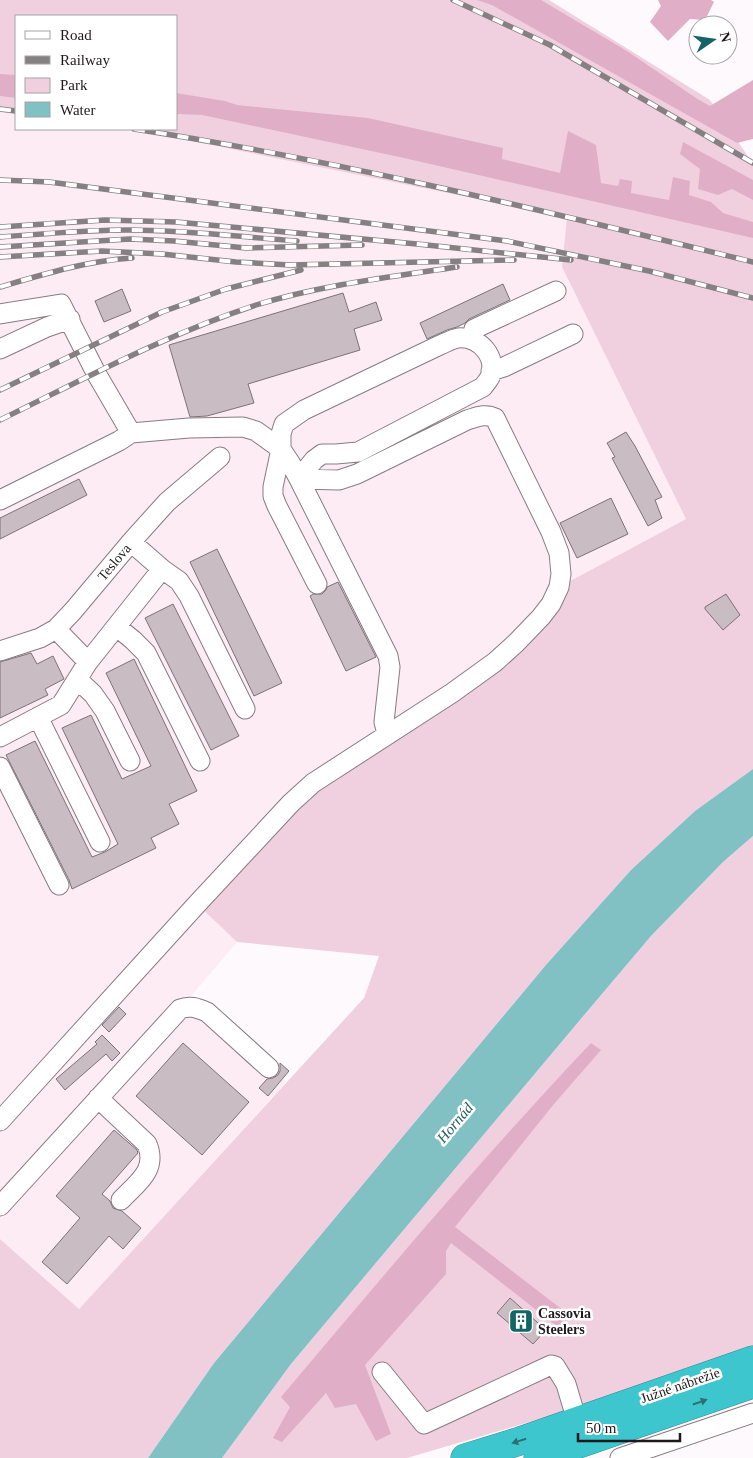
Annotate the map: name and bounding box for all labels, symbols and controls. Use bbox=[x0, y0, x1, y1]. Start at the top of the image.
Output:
legend bbox=[15, 15, 178, 130]
north arrow bbox=[688, 15, 738, 65]
text: Road bbox=[60, 27, 92, 43]
text: N bbox=[717, 31, 734, 44]
text: Railway bbox=[60, 52, 110, 68]
text: Park bbox=[60, 77, 88, 93]
text: Water bbox=[60, 102, 95, 118]
street label: Teslova bbox=[95, 540, 135, 584]
water label: Hornád bbox=[433, 1100, 476, 1147]
place label: Cassovia Steelers bbox=[538, 1306, 591, 1337]
building icon: Cassovia Steelers bbox=[508, 1308, 534, 1334]
street label: Južné nábrežie bbox=[639, 1365, 722, 1406]
one-way arrow bbox=[693, 1398, 708, 1405]
scale bar bbox=[578, 1410, 680, 1442]
text: 50 m bbox=[586, 1420, 617, 1436]
one-way arrow bbox=[512, 1438, 527, 1446]

